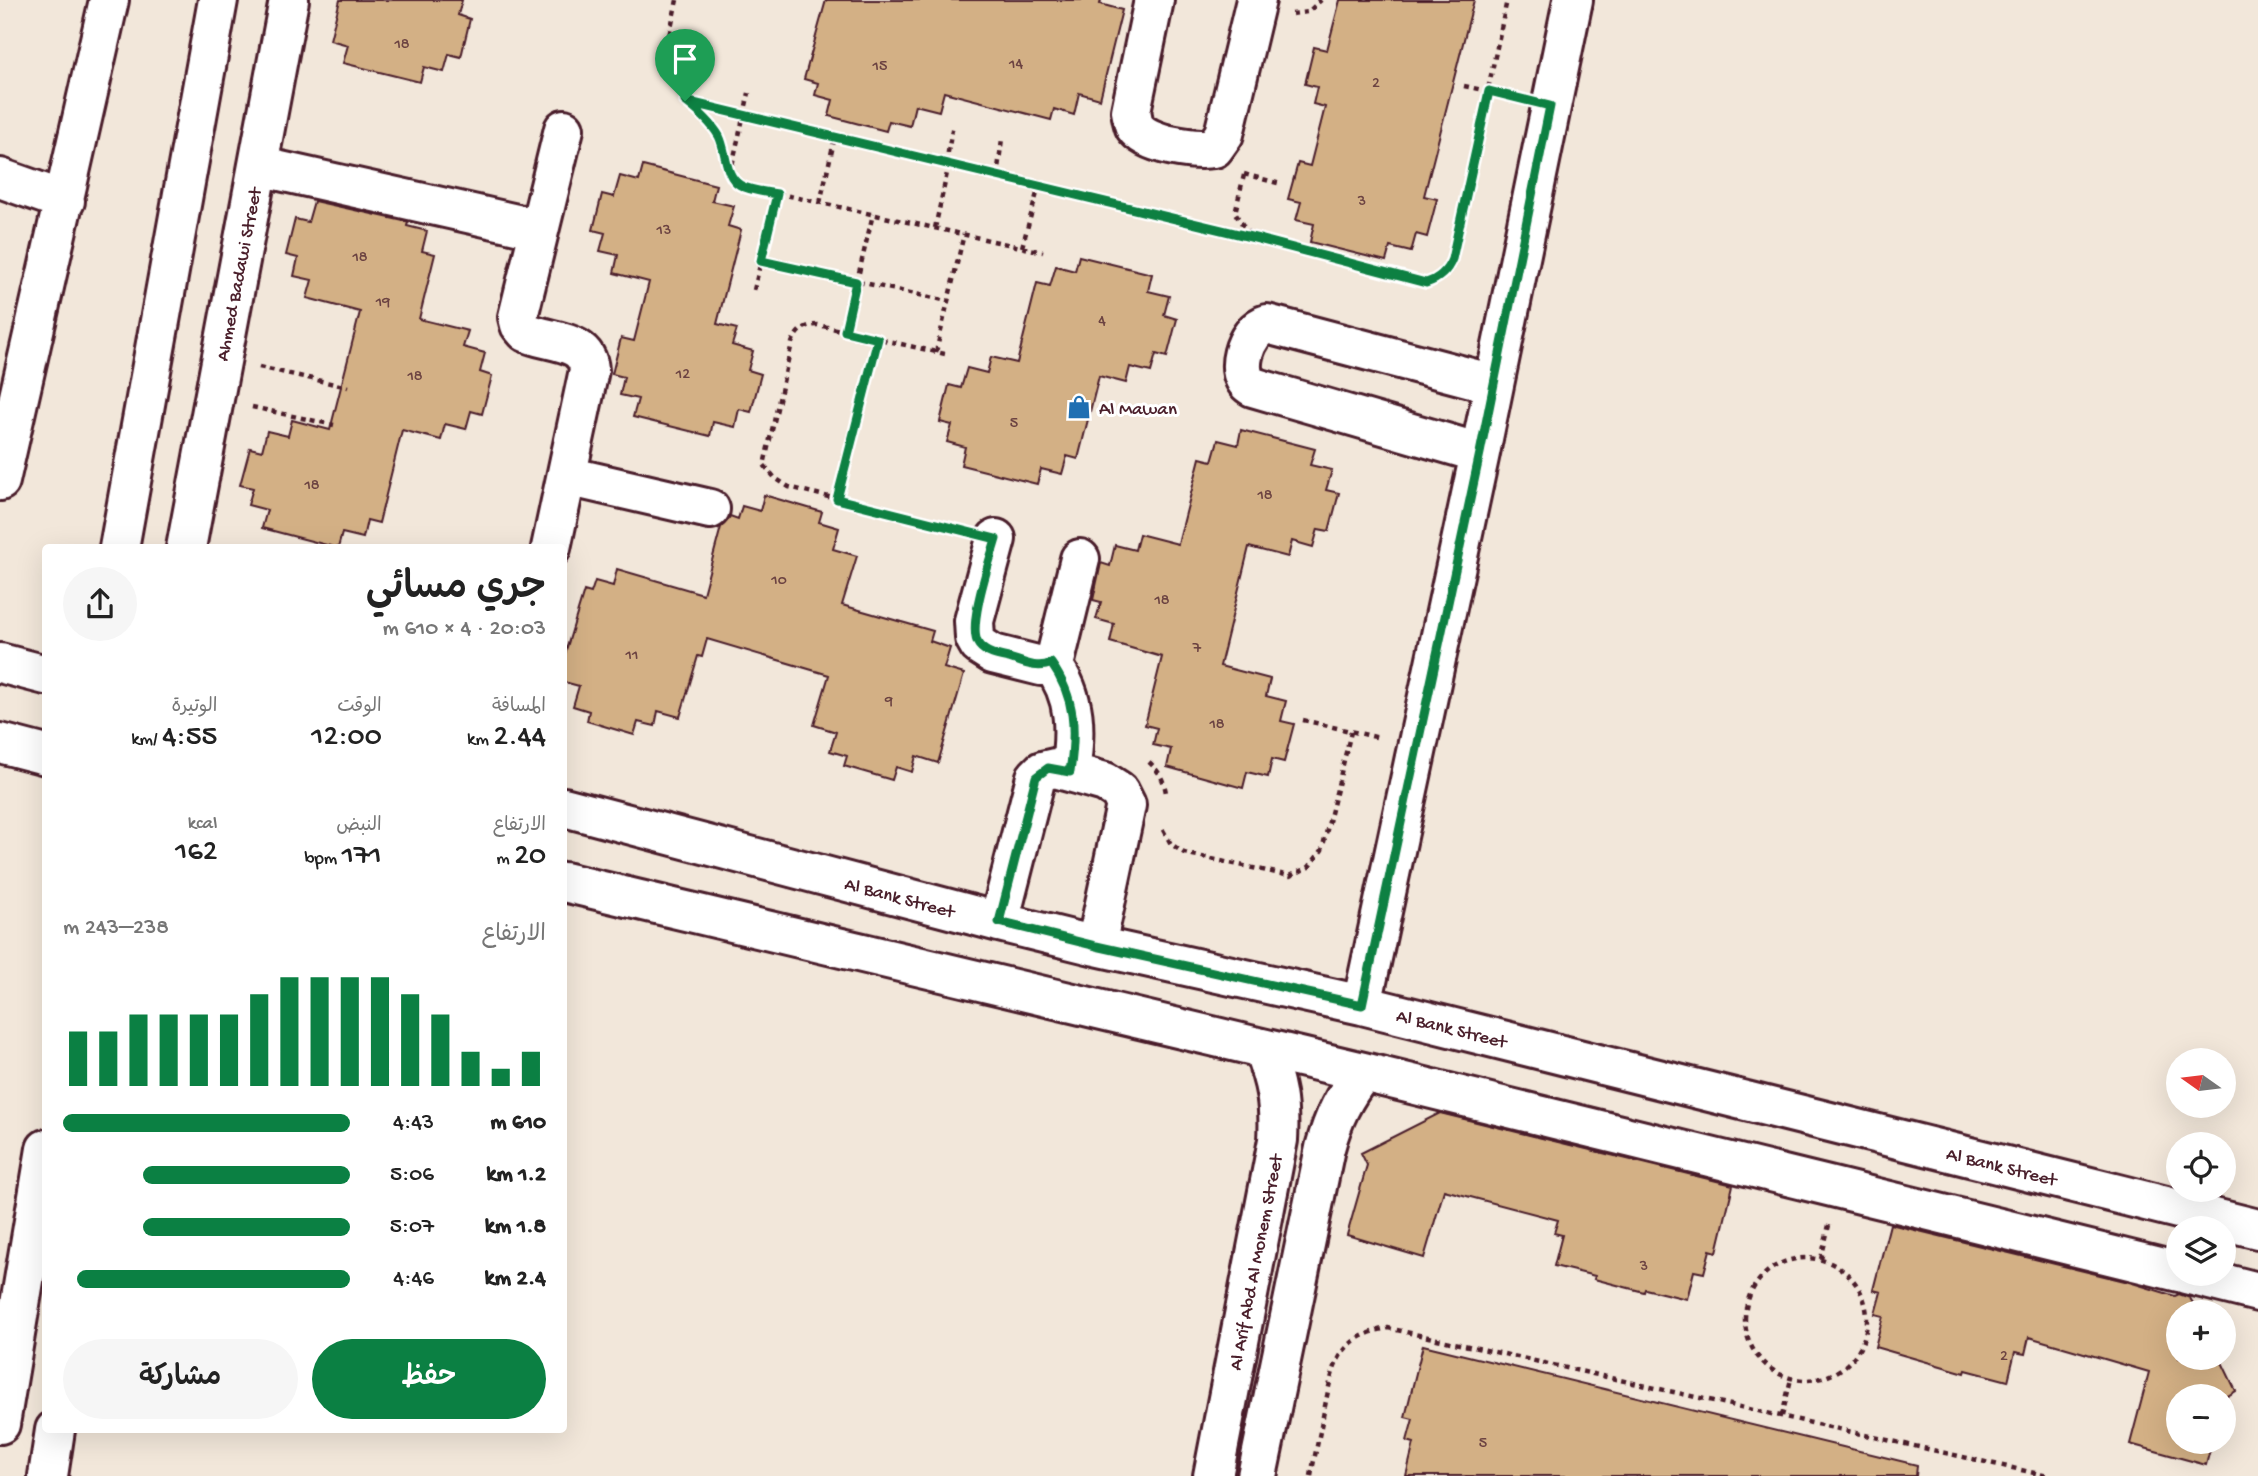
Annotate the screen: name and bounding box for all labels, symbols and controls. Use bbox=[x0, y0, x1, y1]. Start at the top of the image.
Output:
pin bbox=[655, 29, 715, 101]
house number: 18 bbox=[393, 36, 410, 55]
icon: arrive bbox=[666, 40, 704, 78]
house number: 14 bbox=[1008, 56, 1023, 75]
house number: 15 bbox=[872, 58, 887, 77]
house number: 2 bbox=[1372, 75, 1380, 94]
street label: Ahmed Badawi Street bbox=[212, 184, 269, 363]
house number: 3 bbox=[1357, 193, 1366, 212]
house number: 13 bbox=[656, 222, 671, 241]
house number: 18 bbox=[351, 249, 368, 268]
house number: 19 bbox=[375, 294, 390, 313]
house number: 4 bbox=[1098, 313, 1106, 332]
house number: 12 bbox=[675, 366, 690, 385]
house number: 18 bbox=[406, 368, 423, 387]
shop icon: Al Mawan bbox=[1065, 393, 1093, 421]
place label: Al Mawan bbox=[1099, 399, 1177, 422]
house number: 5 bbox=[1010, 415, 1018, 434]
house number: 18 bbox=[303, 477, 320, 496]
house number: 18 bbox=[1256, 487, 1273, 506]
button: share bbox=[63, 567, 137, 641]
text: جري مسائي bbox=[366, 568, 546, 612]
house number: 10 bbox=[770, 572, 787, 591]
house number: 18 bbox=[1153, 592, 1170, 611]
text: 20:03 · 4 × 610 m bbox=[383, 616, 546, 643]
house number: 7 bbox=[1192, 640, 1202, 659]
house number: 11 bbox=[625, 647, 638, 666]
house number: 9 bbox=[884, 693, 893, 712]
text: الوتيرة bbox=[171, 696, 217, 719]
text: الوقت bbox=[337, 696, 382, 719]
text: المسافة bbox=[492, 696, 546, 719]
house number: 18 bbox=[1208, 716, 1225, 735]
text: 4:55 bbox=[162, 721, 217, 756]
text: 12:00 bbox=[311, 721, 382, 756]
text: 2.44 bbox=[493, 721, 546, 756]
text: /km bbox=[131, 729, 162, 752]
text: km bbox=[467, 729, 493, 752]
text: kcal bbox=[188, 813, 217, 836]
text: النبض bbox=[336, 815, 382, 838]
text: الارتفاع bbox=[493, 815, 546, 838]
text: 162 bbox=[175, 836, 217, 871]
text: 171 bbox=[342, 840, 382, 875]
text: 20 bbox=[514, 840, 546, 875]
text: bpm bbox=[304, 848, 342, 871]
text: m bbox=[496, 848, 514, 871]
street label: Al Bank Street bbox=[842, 874, 959, 926]
text: 238–243 m bbox=[63, 915, 169, 942]
text: الارتفاع bbox=[482, 922, 546, 949]
street label: Al Bank Street bbox=[1394, 1006, 1511, 1056]
north arrow bbox=[2166, 1048, 2236, 1118]
map controls bbox=[2166, 1048, 2236, 1454]
text: 4:43 bbox=[393, 1110, 434, 1137]
text: 610 m bbox=[490, 1110, 546, 1137]
button: locate bbox=[2166, 1132, 2236, 1202]
street label: Al Bank Street bbox=[1944, 1144, 2061, 1194]
street label: Al Arif Abd Al Monem Street bbox=[1225, 1151, 1290, 1373]
text: 5:06 bbox=[390, 1162, 434, 1189]
text: 1.2 km bbox=[486, 1162, 546, 1189]
text: 5:07 bbox=[390, 1214, 434, 1241]
text: 1.8 km bbox=[485, 1214, 546, 1241]
button: layers bbox=[2166, 1216, 2236, 1286]
house number: 3 bbox=[1639, 1258, 1648, 1277]
text: 4:46 bbox=[393, 1266, 434, 1293]
text: 2.4 km bbox=[485, 1266, 546, 1293]
button: + bbox=[2166, 1300, 2236, 1370]
button: مشاركة bbox=[63, 1339, 298, 1419]
button: حفظ bbox=[312, 1339, 546, 1419]
house number: 2 bbox=[2000, 1348, 2008, 1367]
button: − bbox=[2166, 1384, 2236, 1454]
house number: 5 bbox=[1479, 1435, 1487, 1454]

